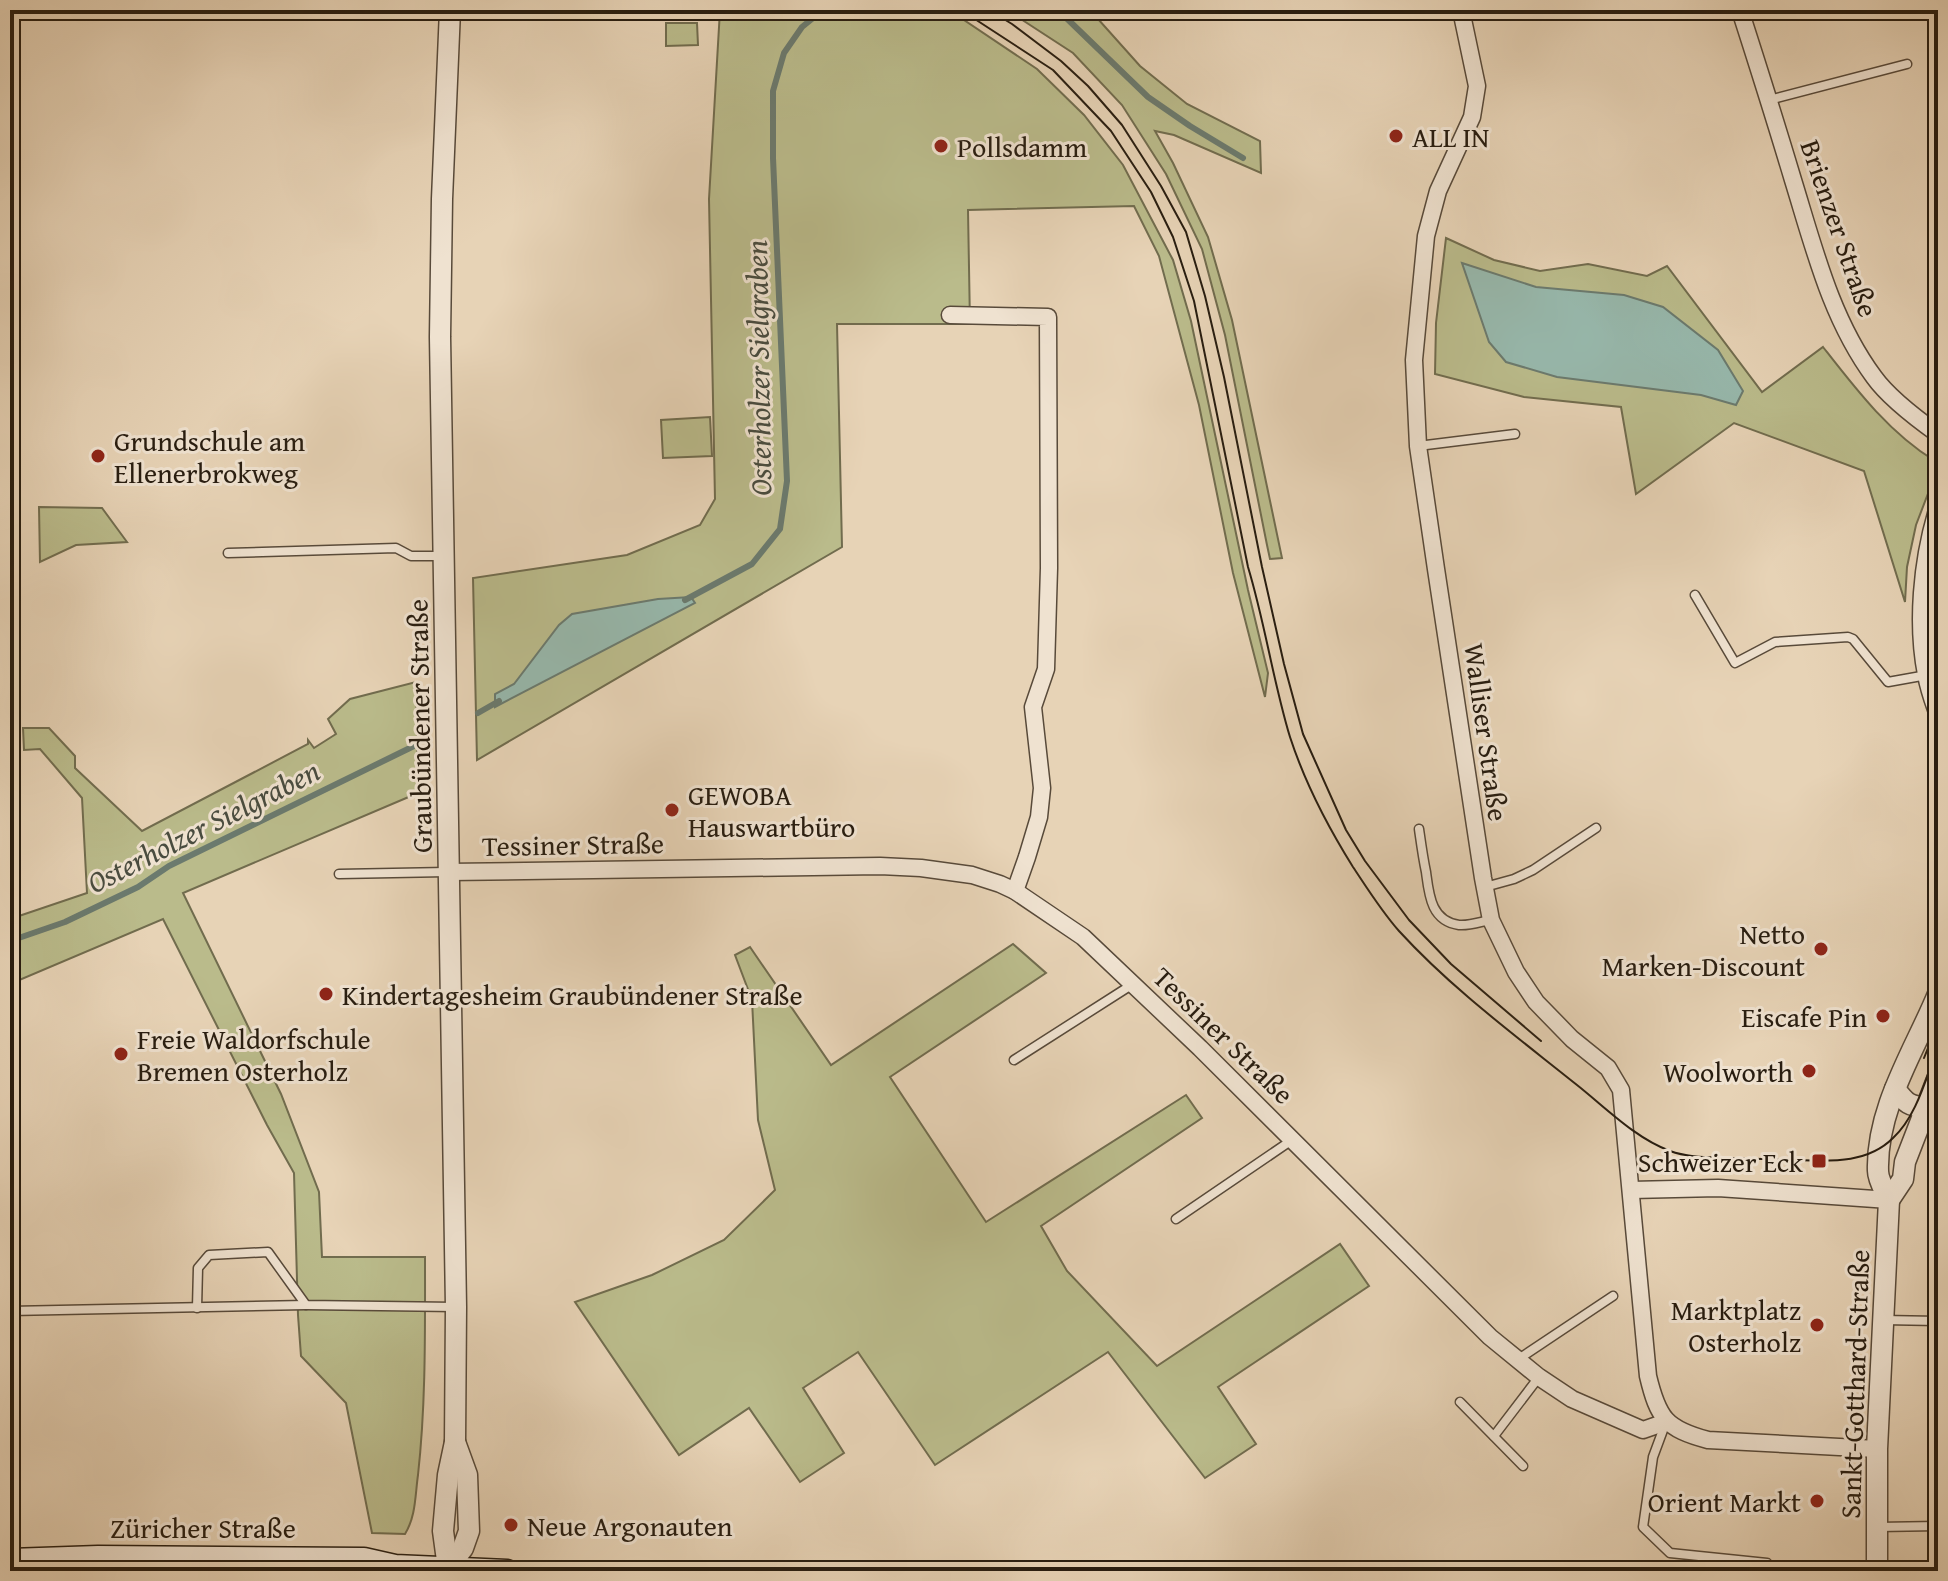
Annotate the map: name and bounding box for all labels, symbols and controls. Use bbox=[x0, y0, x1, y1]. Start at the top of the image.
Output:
place label: ALL IN bbox=[1412, 116, 1489, 157]
place label: Pollsdamm bbox=[957, 126, 1087, 167]
marker: ALL IN bbox=[1387, 127, 1405, 145]
street label: Brienzer Straße bbox=[1791, 134, 1889, 322]
marker: Pollsdamm bbox=[932, 137, 950, 155]
water label: Osterholzer Sielgraben bbox=[734, 240, 782, 496]
place label: Grundschule am Ellenerbrokweg bbox=[114, 420, 305, 493]
marker: Grundschule am Ellenerbrokweg bbox=[89, 447, 107, 465]
street label: Graubündener Straße bbox=[396, 599, 442, 853]
street label: Walliser Straße bbox=[1454, 640, 1520, 824]
water label: Osterholzer Sielgraben bbox=[79, 748, 327, 904]
place label: GEWOBA Hauswartbüro bbox=[688, 774, 855, 847]
marker: GEWOBA Hauswartbüro bbox=[663, 801, 681, 819]
street label: Tessiner Straße bbox=[482, 822, 664, 866]
place label: Netto Marken-Discount bbox=[1602, 913, 1805, 986]
marker: Netto Marken-Discount bbox=[1812, 940, 1830, 958]
street label: Tessiner Straße bbox=[1144, 957, 1304, 1113]
place label: Kindertagesheim Graubündener Straße bbox=[342, 974, 803, 1015]
marker: Kindertagesheim Graubündener Straße bbox=[317, 985, 335, 1003]
place label: Eiscafe Pin bbox=[1741, 996, 1867, 1037]
marker: Eiscafe Pin bbox=[1874, 1007, 1892, 1025]
place label: Freie Waldorfschule Bremen Osterholz bbox=[137, 1018, 371, 1091]
marker: Freie Waldorfschule Bremen Osterholz bbox=[112, 1045, 130, 1063]
place label: Woolworth bbox=[1663, 1051, 1793, 1092]
marker: Woolworth bbox=[1800, 1062, 1818, 1080]
place label: Schweizer Eck bbox=[1638, 1141, 1804, 1182]
marker: Schweizer Eck bbox=[1810, 1152, 1828, 1170]
street label: Sankt-Gotthard-Straße bbox=[1829, 1249, 1879, 1519]
place label: Marktplatz Osterholz bbox=[1671, 1289, 1801, 1362]
marker: Marktplatz Osterholz bbox=[1808, 1316, 1826, 1334]
place label: Orient Markt bbox=[1648, 1481, 1801, 1522]
marker: Orient Markt bbox=[1808, 1492, 1826, 1510]
place label: Neue Argonauten bbox=[527, 1505, 733, 1546]
street label: Züricher Straße bbox=[110, 1507, 296, 1548]
marker: Neue Argonauten bbox=[502, 1516, 520, 1534]

